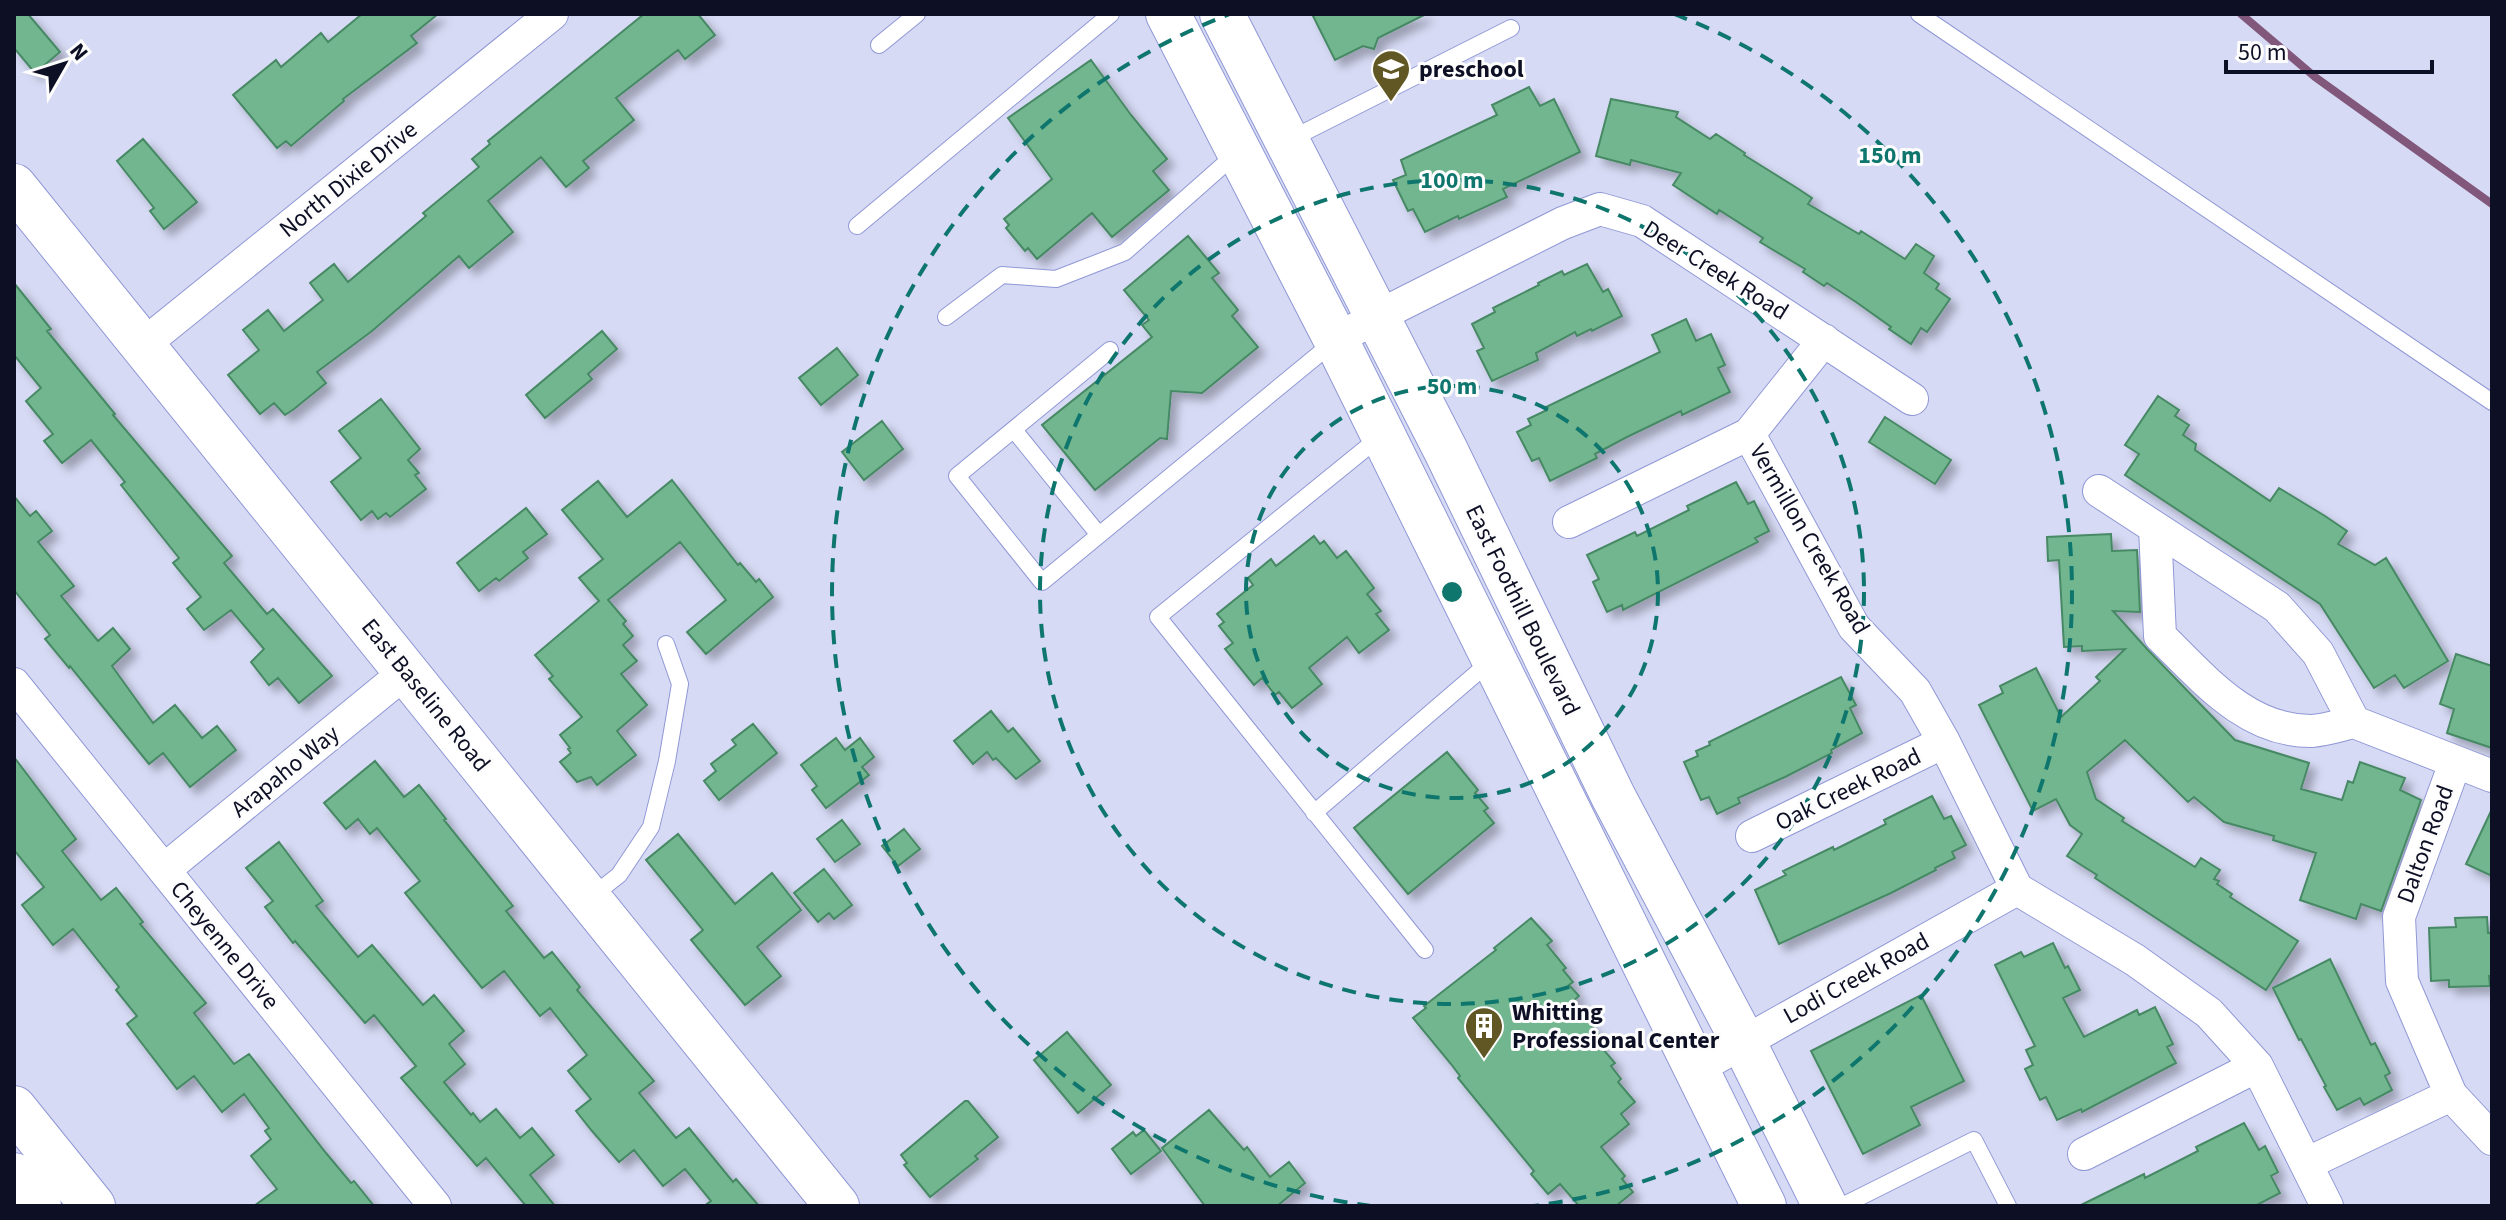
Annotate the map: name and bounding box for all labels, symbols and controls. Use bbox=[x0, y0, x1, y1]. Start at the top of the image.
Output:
north arrow bbox=[24, 24, 104, 104]
scale bar bbox=[2226, 24, 2432, 74]
text: 50 m bbox=[2238, 35, 2287, 70]
text: N bbox=[62, 36, 96, 68]
school or university icon: preschool bbox=[1370, 48, 1412, 103]
place label: preschool bbox=[1419, 52, 1524, 87]
street label: North Dixie Drive bbox=[272, 113, 425, 246]
text: 150 m bbox=[1858, 138, 1922, 173]
text: 100 m bbox=[1420, 163, 1484, 198]
street label: Deer Creek Road bbox=[1636, 212, 1795, 329]
text: 50 m bbox=[1427, 369, 1477, 404]
street label: Vermillon Creek Road bbox=[1741, 437, 1878, 641]
street label: East Foothill Boulevard bbox=[1456, 499, 1589, 722]
centre of rings bbox=[1438, 578, 1466, 606]
street label: East Baseline Road bbox=[353, 611, 499, 780]
street label: Arapaho Way bbox=[224, 717, 347, 826]
street label: Oak Creek Road bbox=[1769, 739, 1927, 840]
street label: Dalton Road bbox=[2388, 780, 2463, 908]
street label: Cheyenne Drive bbox=[162, 873, 288, 1017]
street label: Lodi Creek Road bbox=[1777, 924, 1936, 1033]
place label: Whitting Professional Center bbox=[1512, 995, 1720, 1058]
building icon: Whitting Professional Center bbox=[1463, 1005, 1505, 1060]

